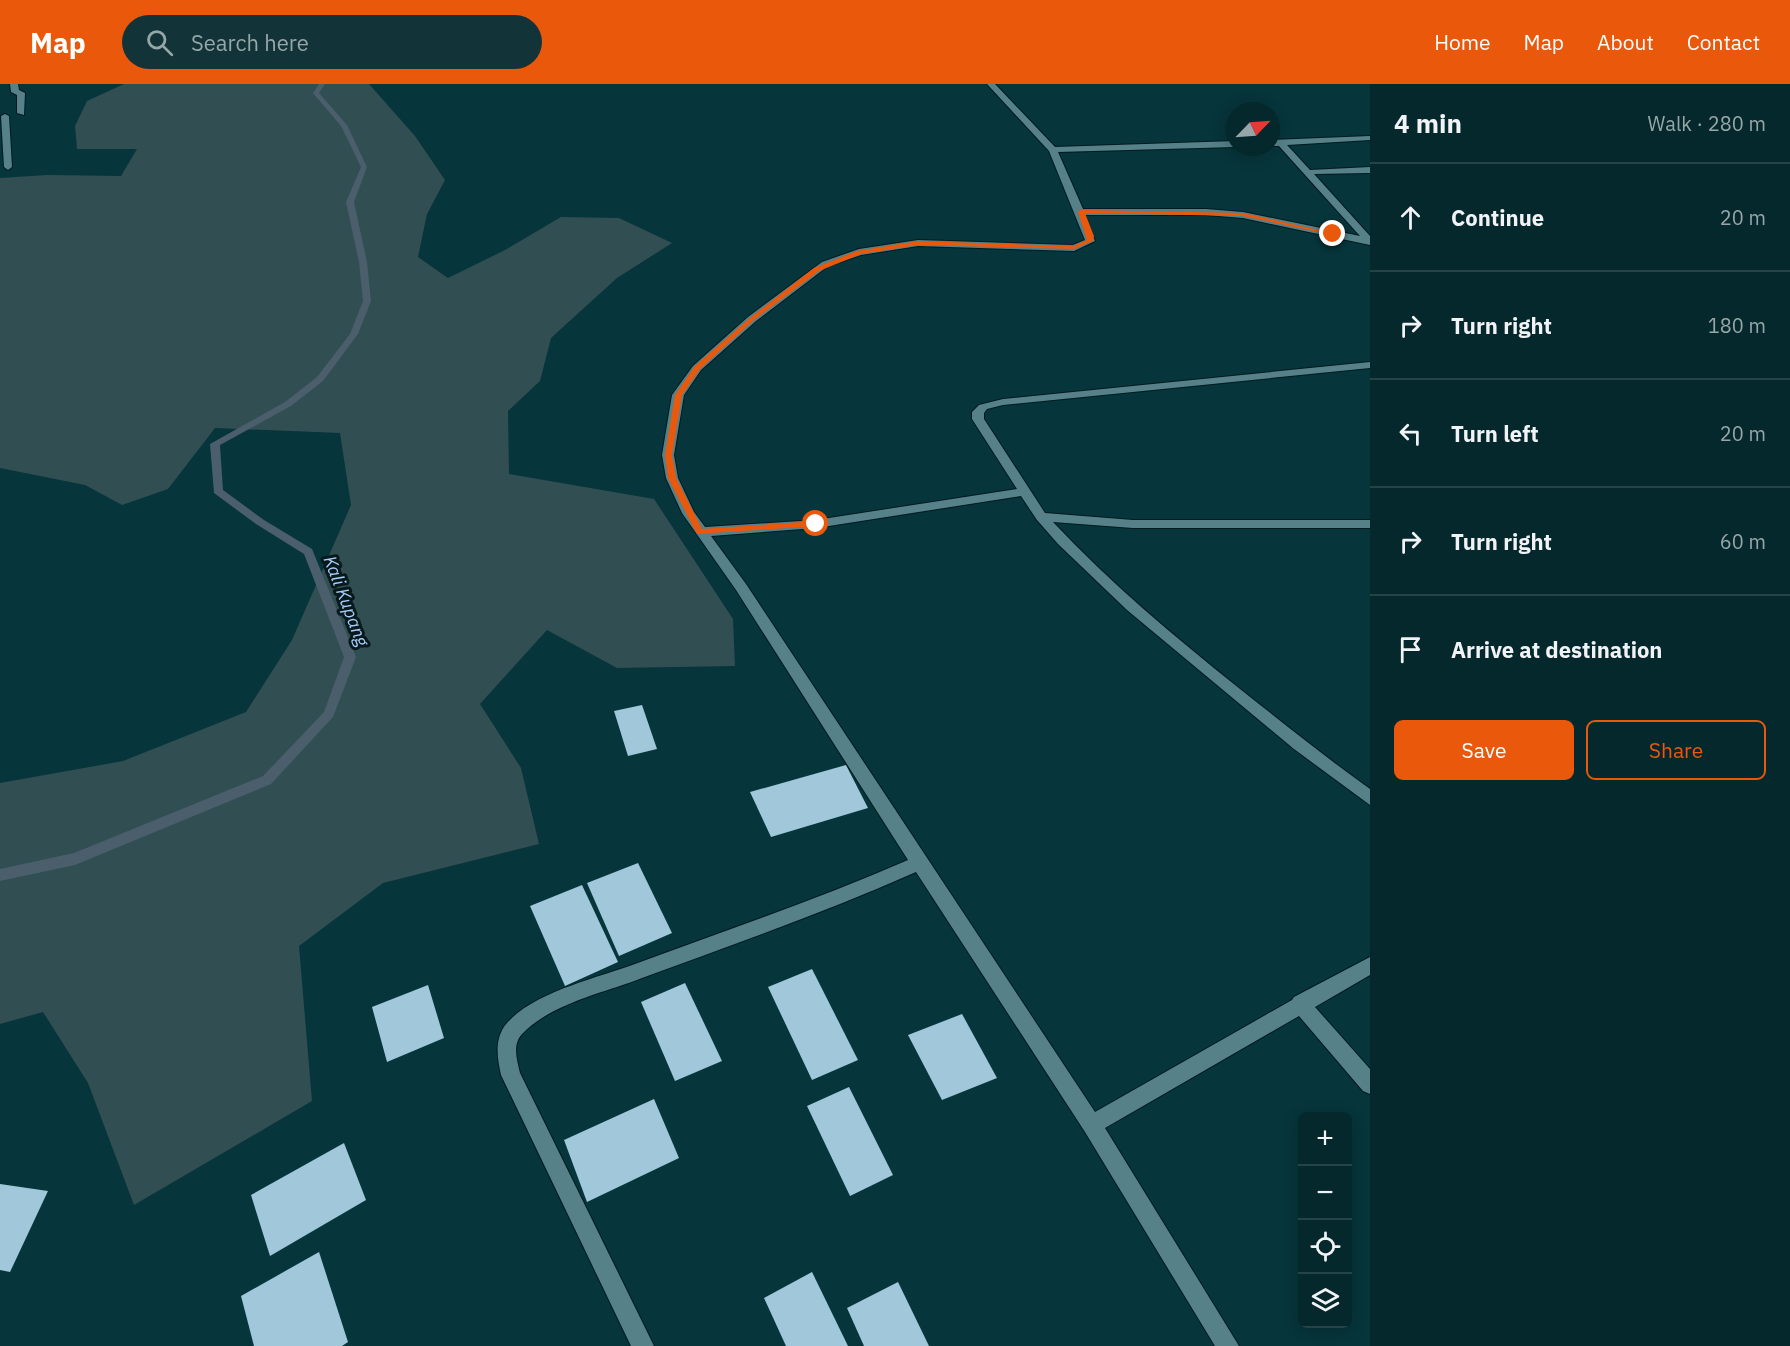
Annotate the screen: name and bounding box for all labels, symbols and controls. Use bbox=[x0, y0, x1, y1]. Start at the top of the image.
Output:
search box bbox=[122, 15, 542, 69]
text: Map bbox=[30, 24, 86, 61]
icon: search bbox=[143, 26, 176, 59]
text: Search here bbox=[191, 28, 309, 57]
text: Home bbox=[1434, 28, 1491, 56]
text: Map bbox=[1524, 28, 1564, 56]
text: About bbox=[1597, 28, 1654, 56]
text: Contact bbox=[1687, 28, 1760, 56]
north arrow bbox=[1226, 102, 1280, 156]
text: 4 min bbox=[1394, 106, 1462, 140]
text: Walk · 280 m bbox=[1648, 110, 1766, 137]
icon: ahead bbox=[1394, 201, 1427, 234]
text: Continue bbox=[1451, 203, 1544, 232]
text: 20 m bbox=[1720, 204, 1766, 231]
route end bbox=[1319, 220, 1345, 246]
icon: right bbox=[1394, 309, 1427, 342]
text: Turn right bbox=[1451, 311, 1552, 340]
text: 180 m bbox=[1708, 312, 1766, 339]
icon: left bbox=[1394, 417, 1427, 450]
text: Turn left bbox=[1451, 419, 1539, 448]
text: 20 m bbox=[1720, 420, 1766, 447]
route start bbox=[802, 510, 828, 536]
icon: right bbox=[1394, 525, 1427, 558]
text: Turn right bbox=[1451, 527, 1552, 556]
text: 60 m bbox=[1720, 528, 1766, 555]
water label: Kali Kupang bbox=[319, 552, 375, 650]
icon: arrive bbox=[1394, 633, 1427, 666]
text: Arrive at destination bbox=[1451, 635, 1662, 664]
button: Save bbox=[1394, 720, 1574, 780]
button: Share bbox=[1586, 720, 1766, 780]
map controls bbox=[1298, 1112, 1352, 1328]
button: + bbox=[1298, 1112, 1352, 1166]
button: − bbox=[1298, 1166, 1352, 1220]
button: locate bbox=[1298, 1220, 1352, 1274]
button: layers bbox=[1298, 1274, 1352, 1328]

